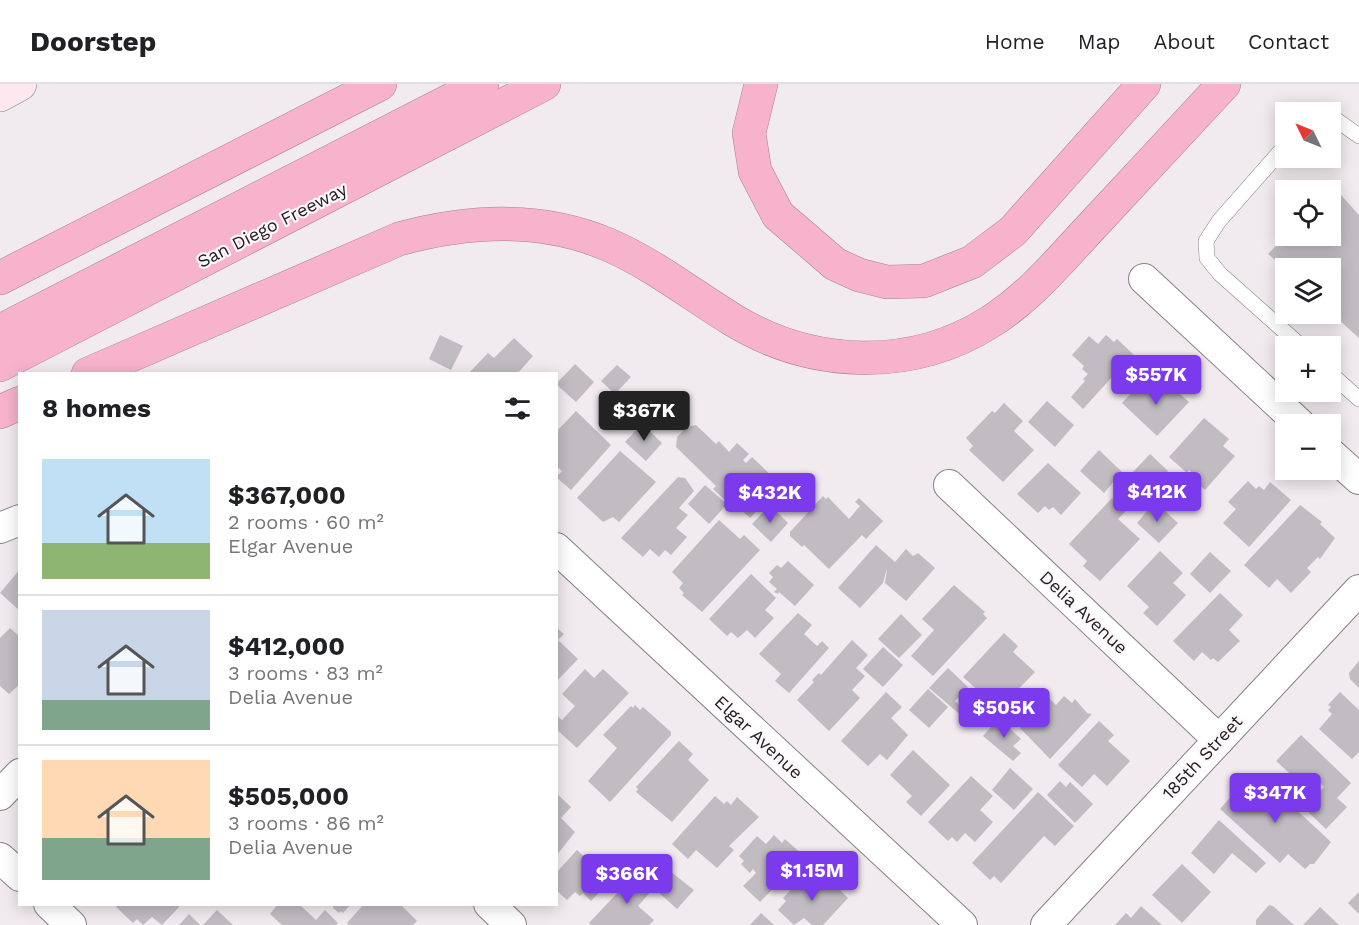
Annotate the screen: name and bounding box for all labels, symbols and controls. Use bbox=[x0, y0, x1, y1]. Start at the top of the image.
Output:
text: Doorstep bbox=[30, 25, 156, 58]
text: Home bbox=[985, 29, 1045, 54]
text: Map bbox=[1078, 29, 1121, 54]
text: About bbox=[1154, 29, 1215, 54]
text: Contact bbox=[1248, 29, 1329, 54]
north arrow bbox=[1275, 102, 1341, 168]
map controls bbox=[1275, 102, 1341, 480]
street label: San Diego Freeway bbox=[194, 178, 351, 272]
button: locate bbox=[1275, 180, 1341, 246]
button: layers bbox=[1275, 258, 1341, 324]
button: + bbox=[1275, 336, 1341, 402]
pin: $557K bbox=[1114, 355, 1198, 406]
text: $557K bbox=[1125, 362, 1187, 386]
pin: $367K bbox=[602, 391, 686, 442]
icon: filters bbox=[501, 392, 534, 425]
text: 8 homes bbox=[42, 393, 151, 423]
text: $367K bbox=[613, 398, 675, 422]
button: − bbox=[1275, 414, 1341, 480]
pin: $412K bbox=[1115, 472, 1199, 523]
pin: $432K bbox=[728, 473, 812, 524]
text: $412K bbox=[1127, 479, 1187, 503]
text: $367,000 bbox=[228, 480, 346, 510]
text: $432K bbox=[738, 480, 802, 504]
icon: home bbox=[90, 483, 162, 555]
text: 2 rooms · 60 m² bbox=[228, 510, 384, 534]
text: Elgar Avenue bbox=[228, 534, 353, 558]
street label: Delia Avenue bbox=[1036, 566, 1132, 658]
text: $412,000 bbox=[228, 631, 345, 661]
icon: home bbox=[90, 634, 162, 706]
text: 3 rooms · 83 m² bbox=[228, 661, 383, 685]
text: Delia Avenue bbox=[228, 685, 353, 709]
pin: $505K bbox=[962, 688, 1046, 739]
street label: Elgar Avenue bbox=[711, 691, 807, 783]
text: $505K bbox=[973, 695, 1035, 719]
street label: 185th Street bbox=[1158, 710, 1247, 804]
pin: $347K bbox=[1233, 773, 1317, 824]
text: $347K bbox=[1244, 780, 1306, 804]
text: $505,000 bbox=[228, 781, 349, 811]
icon: home bbox=[90, 784, 162, 856]
text: 3 rooms · 86 m² bbox=[228, 811, 384, 835]
text: Delia Avenue bbox=[228, 835, 353, 859]
pin: $1.15M bbox=[763, 851, 861, 902]
pin: $366K bbox=[585, 854, 669, 905]
text: $1.15M bbox=[780, 858, 844, 882]
text: $366K bbox=[595, 861, 659, 885]

